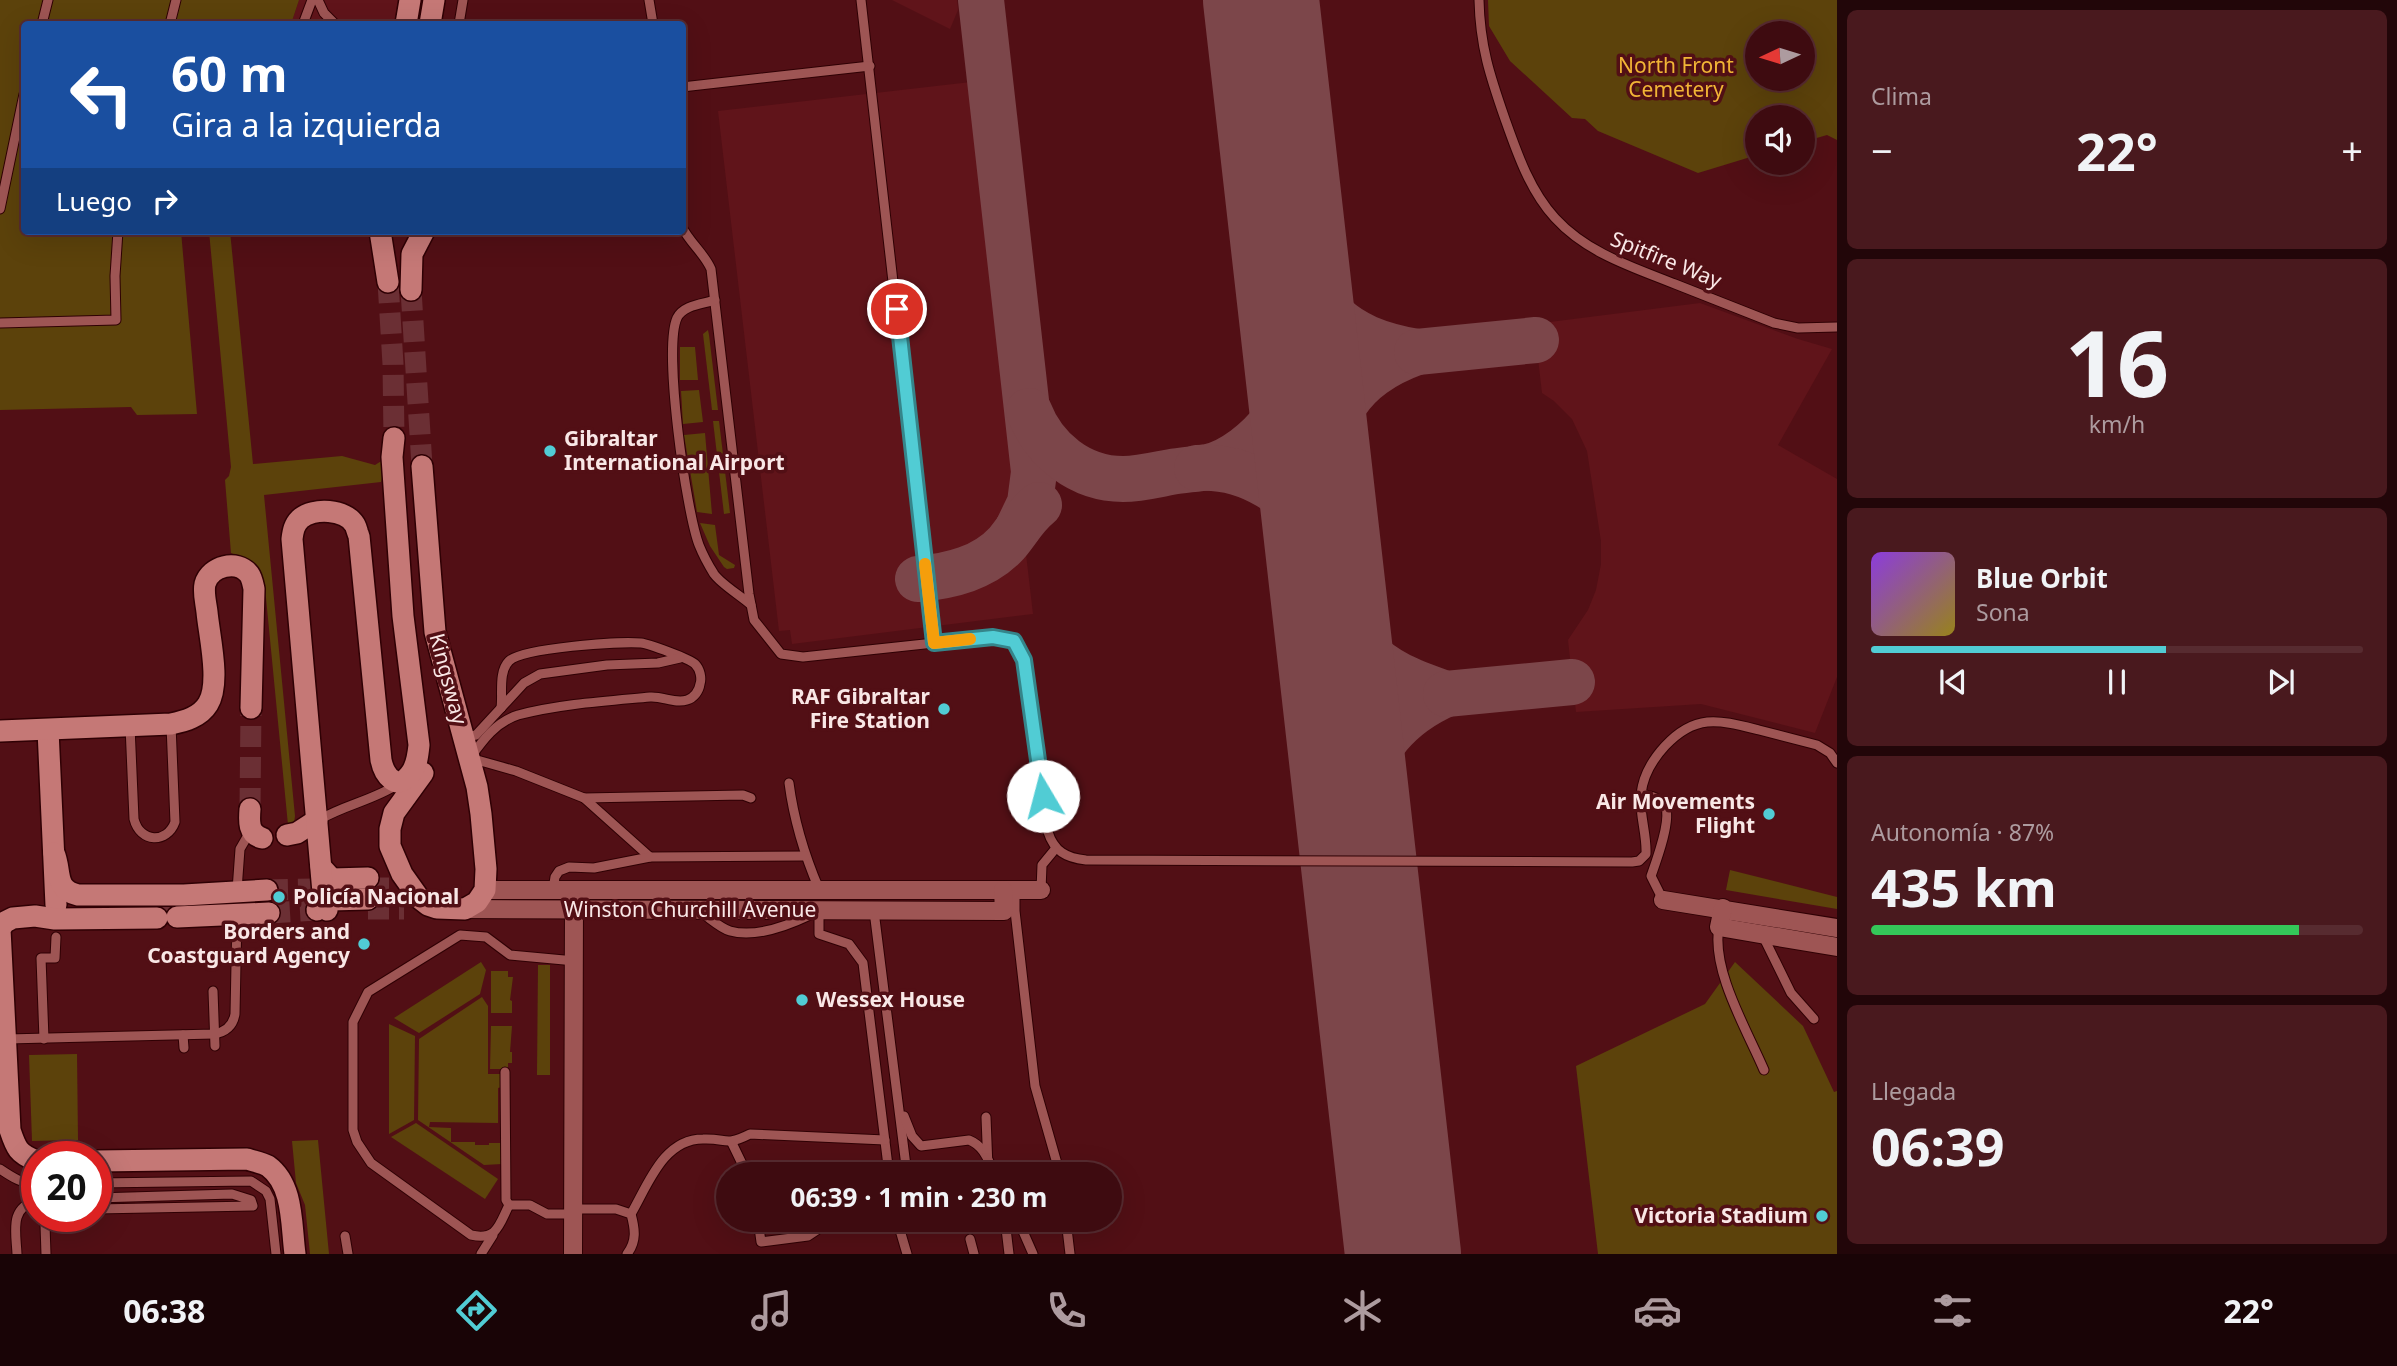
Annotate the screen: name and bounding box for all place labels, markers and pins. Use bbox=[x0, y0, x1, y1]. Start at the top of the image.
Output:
pin bbox=[867, 279, 927, 339]
place label: Gibraltar International Airport bbox=[564, 424, 785, 476]
marker: Gibraltar International Airport bbox=[542, 443, 558, 459]
place label: RAF Gibraltar Fire Station bbox=[791, 682, 931, 734]
marker: RAF Gibraltar Fire Station bbox=[936, 701, 952, 717]
place label: Air Movements Flight bbox=[1596, 787, 1755, 839]
marker: Air Movements Flight bbox=[1761, 806, 1777, 822]
place label: Policía Nacional bbox=[293, 882, 459, 910]
marker: Policía Nacional bbox=[271, 889, 287, 905]
place label: Borders and Coastguard Agency bbox=[147, 917, 350, 969]
marker: Borders and Coastguard Agency bbox=[356, 936, 372, 952]
place label: Wessex House bbox=[816, 985, 965, 1013]
marker: Wessex House bbox=[794, 992, 810, 1008]
place label: Victoria Stadium bbox=[1634, 1201, 1808, 1229]
marker: Victoria Stadium bbox=[1814, 1208, 1830, 1224]

